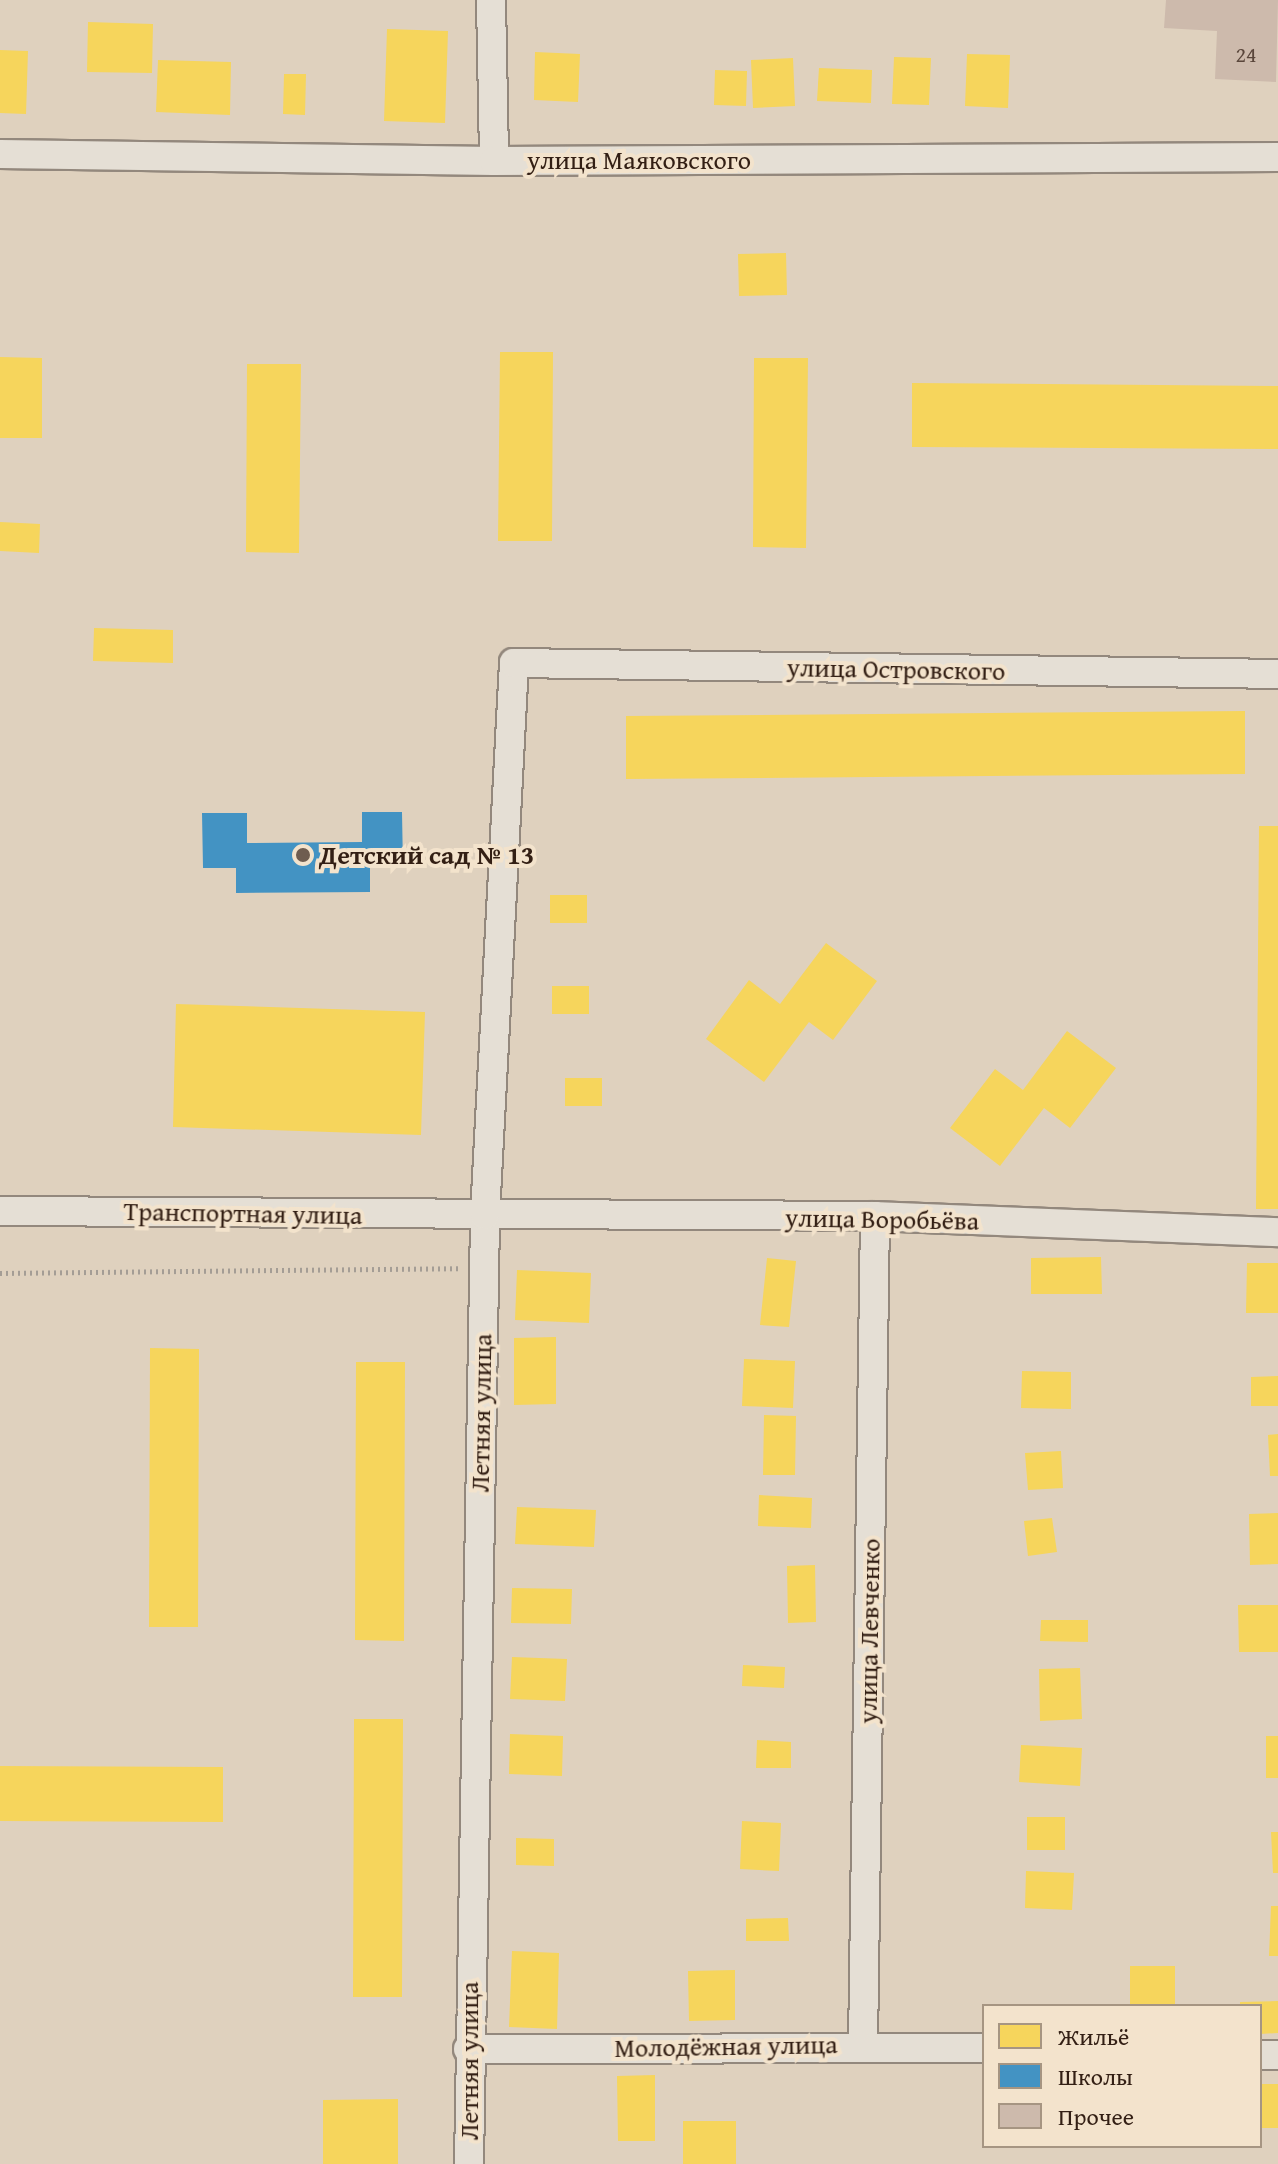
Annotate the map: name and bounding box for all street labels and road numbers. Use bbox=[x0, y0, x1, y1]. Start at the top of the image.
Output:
street label: улица Маяковского bbox=[527, 144, 751, 176]
street label: улица Островского bbox=[787, 651, 1005, 687]
street label: Транспортная улица bbox=[123, 1195, 363, 1231]
street label: улица Воробьёва bbox=[785, 1202, 979, 1236]
street label: Летняя улица bbox=[464, 1333, 498, 1493]
street label: улица Левченко bbox=[852, 1538, 886, 1724]
street label: Летняя улица bbox=[453, 1982, 485, 2140]
street label: Молодёжная улица bbox=[614, 2028, 838, 2064]

